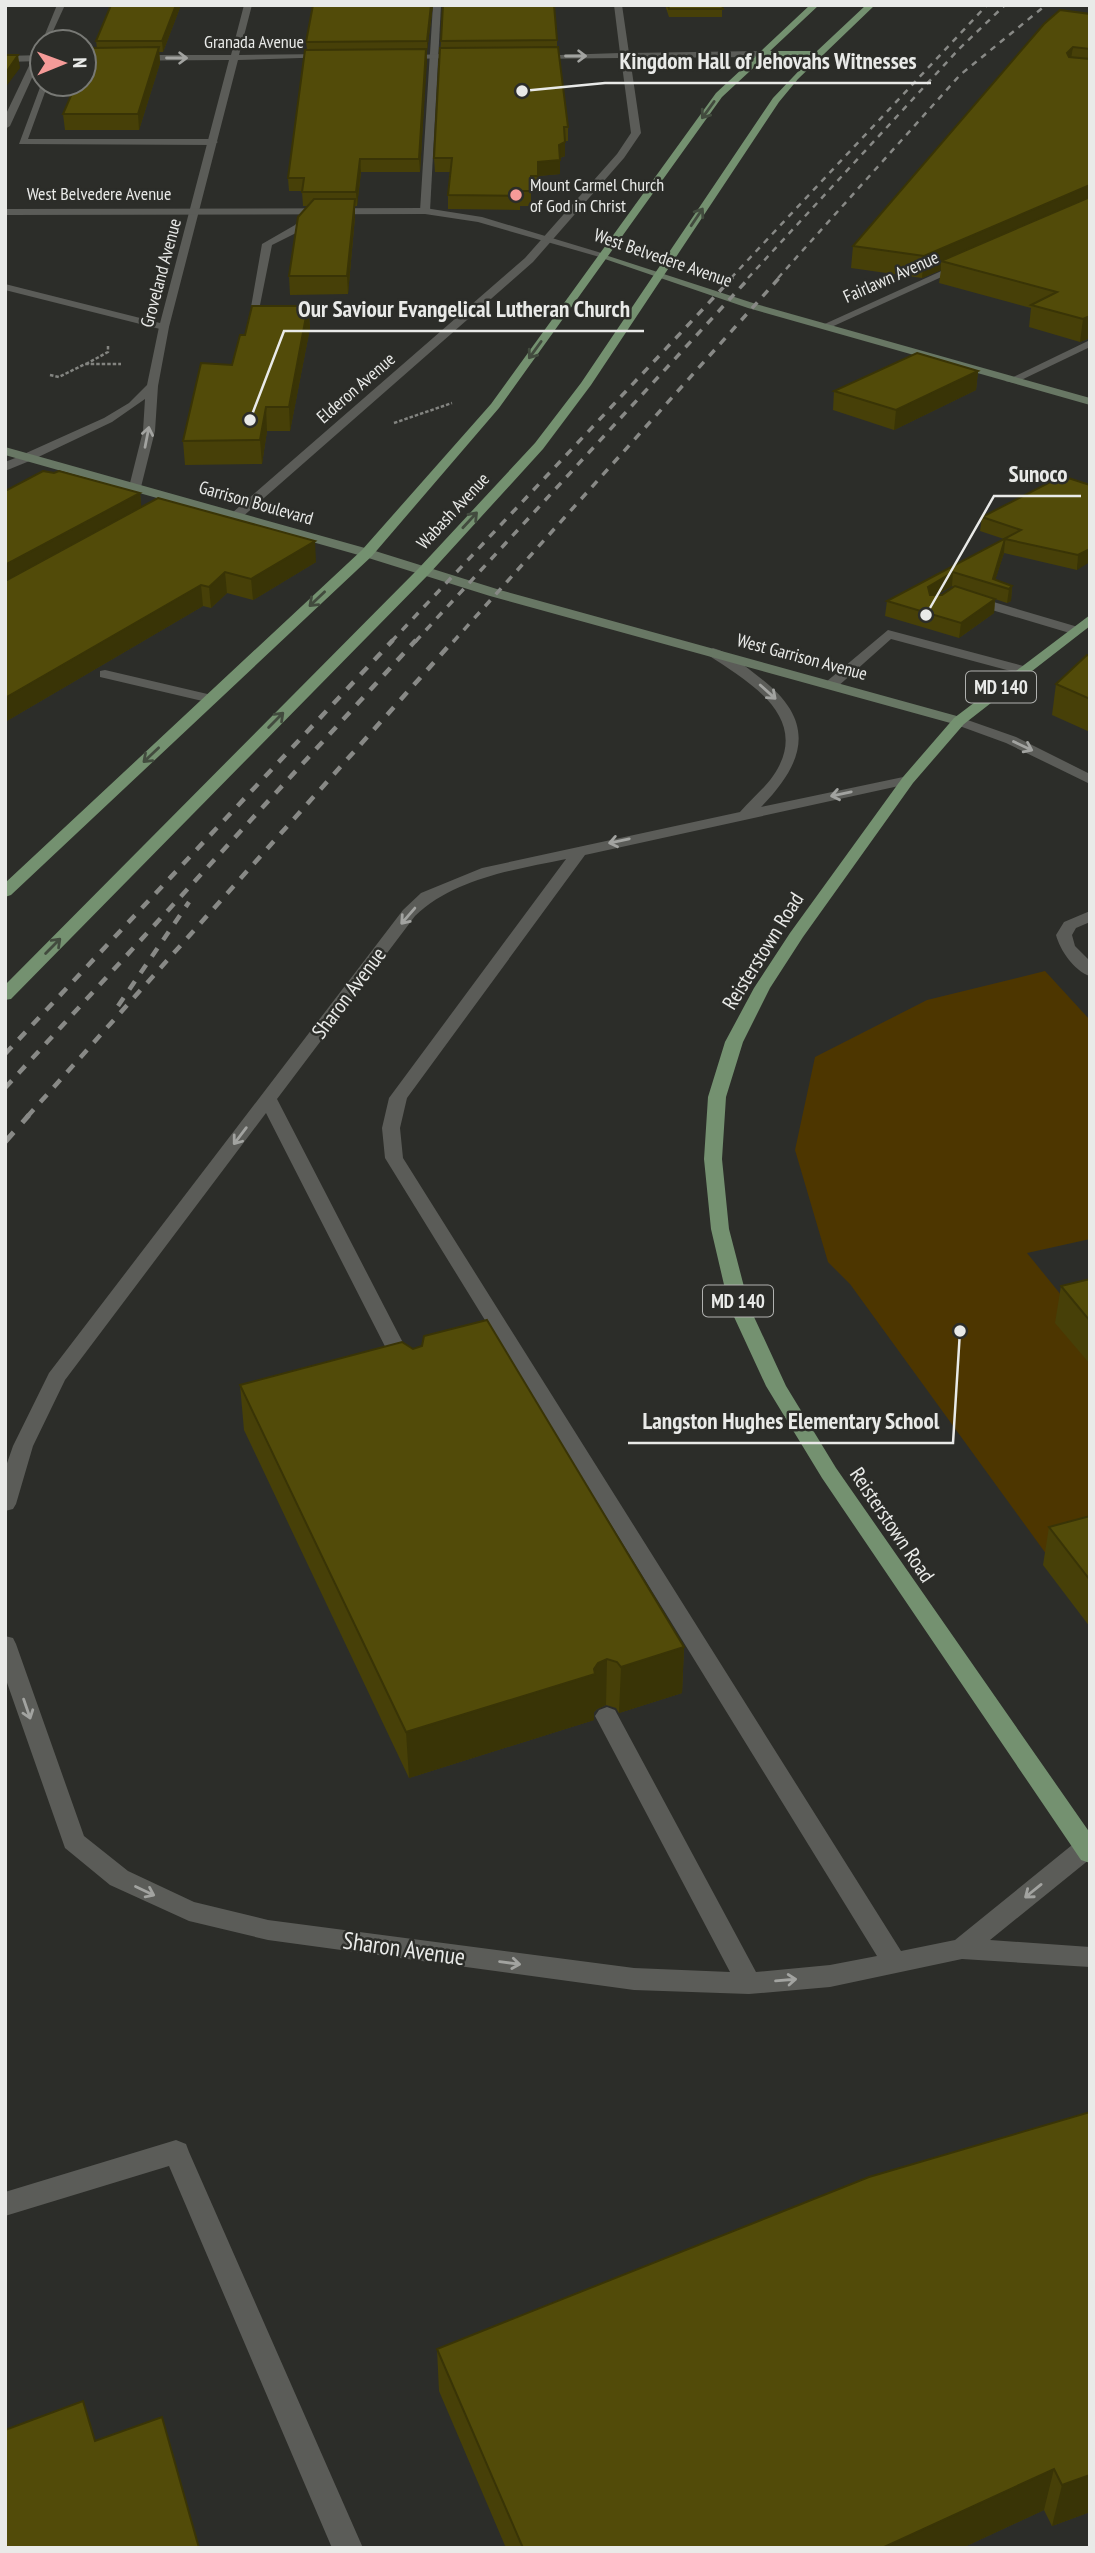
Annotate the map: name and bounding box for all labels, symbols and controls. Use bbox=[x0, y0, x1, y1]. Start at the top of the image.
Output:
north arrow bbox=[28, 28, 98, 98]
street label: Granada Avenue bbox=[204, 30, 304, 53]
callout: Kingdom Hall of Jehovahs Witnesses bbox=[605, 39, 931, 83]
text: Kingdom Hall of Jehovahs Witnesses bbox=[619, 46, 917, 75]
one-way arrow bbox=[564, 49, 587, 62]
one-way arrow bbox=[165, 51, 188, 65]
text: N bbox=[68, 57, 92, 68]
one-way arrow bbox=[701, 100, 715, 119]
place label: Mount Carmel Church of God in Christ bbox=[530, 173, 664, 217]
street label: West Belvedere Avenue bbox=[27, 182, 171, 205]
marker: Mount Carmel Church of God in Christ bbox=[508, 187, 524, 203]
one-way arrow bbox=[690, 208, 704, 227]
street label: Groveland Avenue bbox=[135, 216, 186, 330]
street label: West Belvedere Avenue bbox=[591, 223, 735, 292]
street label: Fairlawn Avenue bbox=[839, 245, 942, 308]
callout: Our Saviour Evangelical Lutheran Church bbox=[284, 287, 644, 331]
text: Our Saviour Evangelical Lutheran Church bbox=[298, 294, 630, 323]
one-way arrow bbox=[528, 340, 542, 359]
street label: Elderon Avenue bbox=[312, 347, 400, 428]
one-way arrow bbox=[140, 426, 154, 449]
callout: Sunoco bbox=[994, 452, 1081, 496]
text: Sunoco bbox=[1009, 459, 1067, 488]
street label: Wabash Avenue bbox=[411, 468, 494, 554]
street label: Garrison Boulevard bbox=[196, 475, 316, 530]
one-way arrow bbox=[462, 511, 478, 529]
one-way arrow bbox=[309, 591, 326, 608]
street label: West Garrison Avenue bbox=[734, 628, 870, 685]
road number: MD 140 bbox=[966, 672, 1036, 702]
one-way arrow bbox=[759, 684, 777, 700]
one-way arrow bbox=[267, 712, 284, 729]
one-way arrow bbox=[1012, 740, 1033, 753]
one-way arrow bbox=[142, 747, 160, 763]
one-way arrow bbox=[830, 787, 853, 801]
one-way arrow bbox=[608, 834, 631, 848]
street label: Reisterstown Road bbox=[716, 887, 809, 1014]
one-way arrow bbox=[400, 907, 416, 925]
one-way arrow bbox=[45, 938, 62, 955]
street label: Sharon Avenue bbox=[305, 942, 392, 1044]
one-way arrow bbox=[233, 1126, 248, 1144]
road number: MD 140 bbox=[703, 1286, 773, 1316]
callout: Langston Hughes Elementary School bbox=[628, 1399, 953, 1443]
text: Langston Hughes Elementary School bbox=[643, 1406, 940, 1435]
street label: Reisterstown Road bbox=[844, 1462, 941, 1587]
one-way arrow bbox=[22, 1698, 34, 1720]
one-way arrow bbox=[1025, 1884, 1043, 1899]
one-way arrow bbox=[134, 1885, 155, 1898]
street label: Sharon Avenue bbox=[341, 1925, 467, 1972]
one-way arrow bbox=[499, 1956, 521, 1969]
one-way arrow bbox=[774, 1973, 797, 1986]

